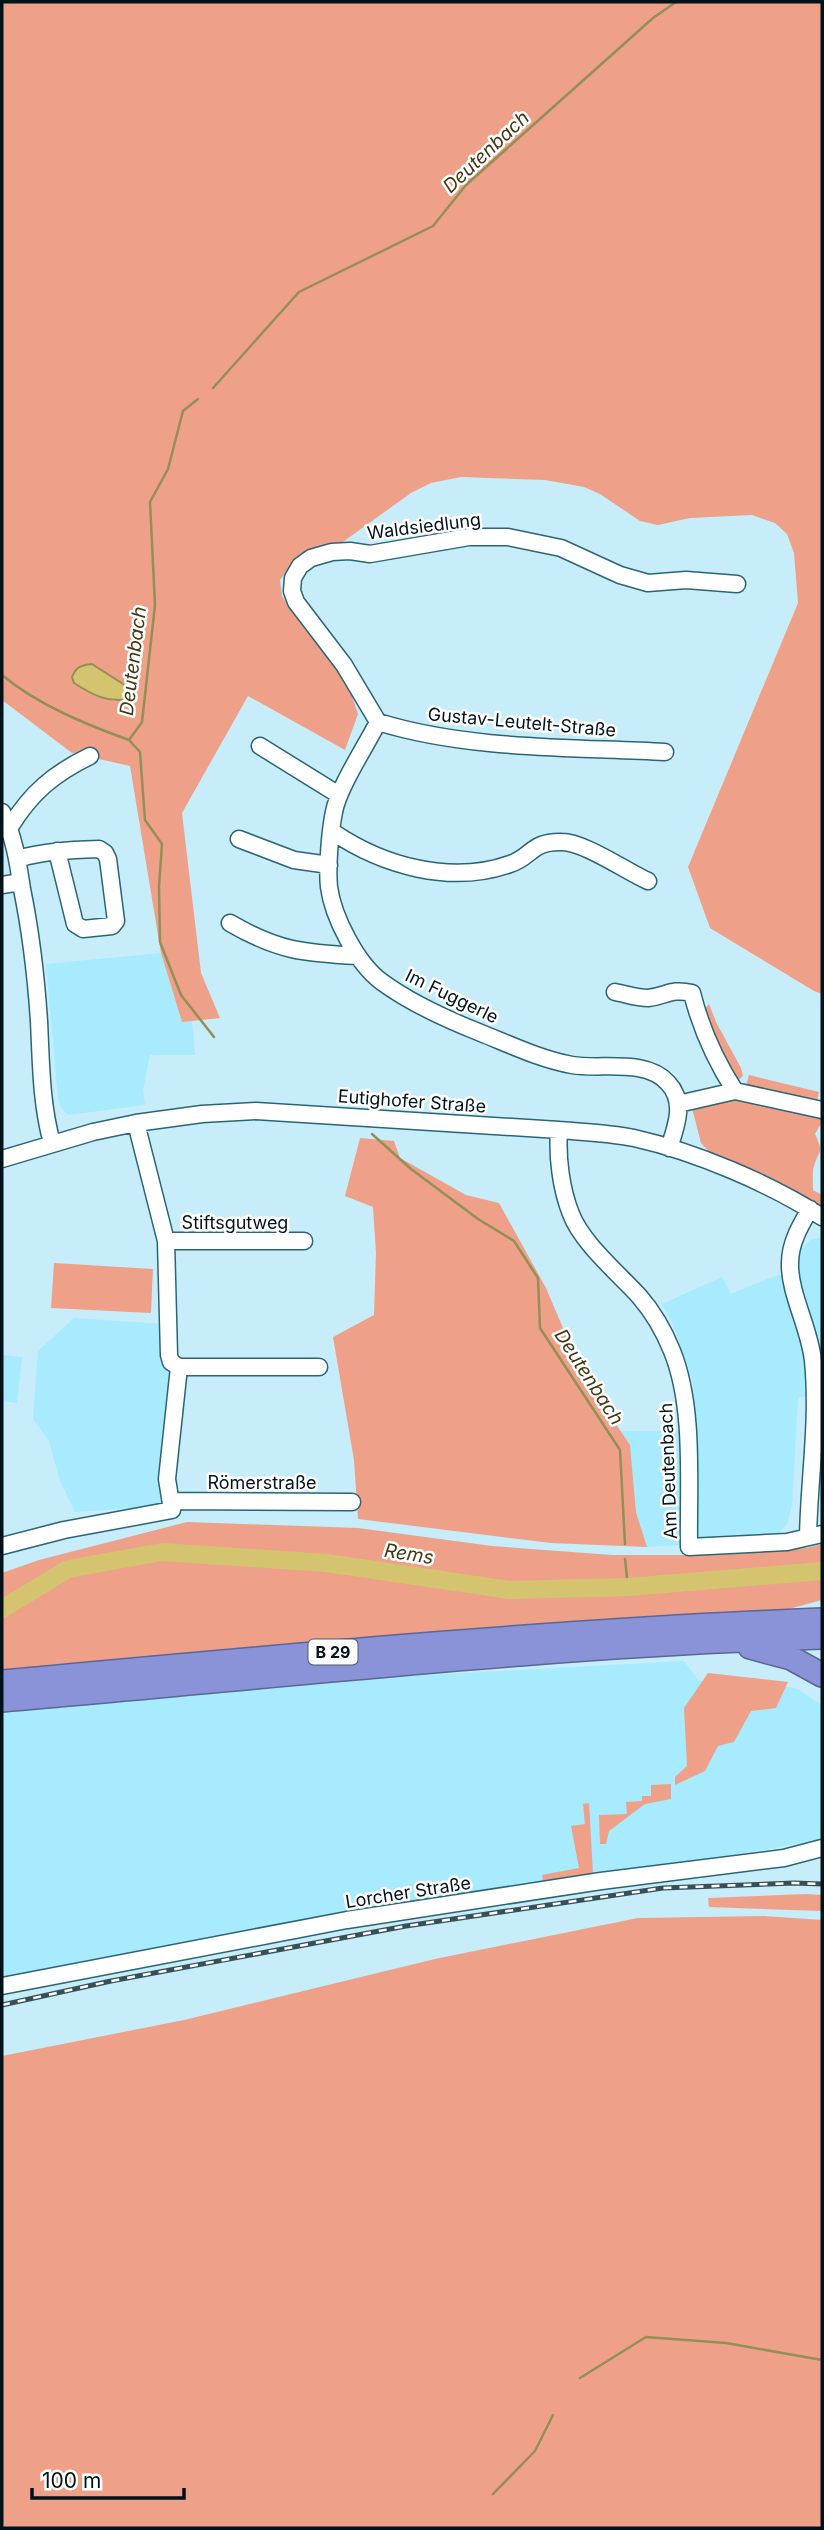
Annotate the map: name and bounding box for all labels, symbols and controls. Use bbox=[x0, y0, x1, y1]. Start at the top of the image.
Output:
water label: Deutenbach bbox=[438, 106, 534, 198]
street label: Waldsiedlung bbox=[366, 509, 482, 543]
water label: Deutenbach bbox=[115, 605, 151, 717]
street label: Gustav-Leutelt-Straße bbox=[427, 703, 617, 741]
street label: Im Fuggerle bbox=[402, 964, 502, 1028]
street label: Eutighofer Straße bbox=[337, 1085, 487, 1117]
street label: Stiftsgutweg bbox=[182, 1212, 288, 1233]
water label: Deutenbach bbox=[550, 1325, 628, 1429]
street label: Am Deutenbach bbox=[655, 1402, 681, 1540]
street label: Römerstraße bbox=[207, 1472, 317, 1493]
water label: Rems bbox=[383, 1539, 435, 1569]
road number: B 29 bbox=[308, 1640, 358, 1664]
street label: Lorcher Straße bbox=[344, 1872, 472, 1912]
scale bar bbox=[32, 2456, 184, 2500]
text: 100 m bbox=[42, 2468, 101, 2493]

